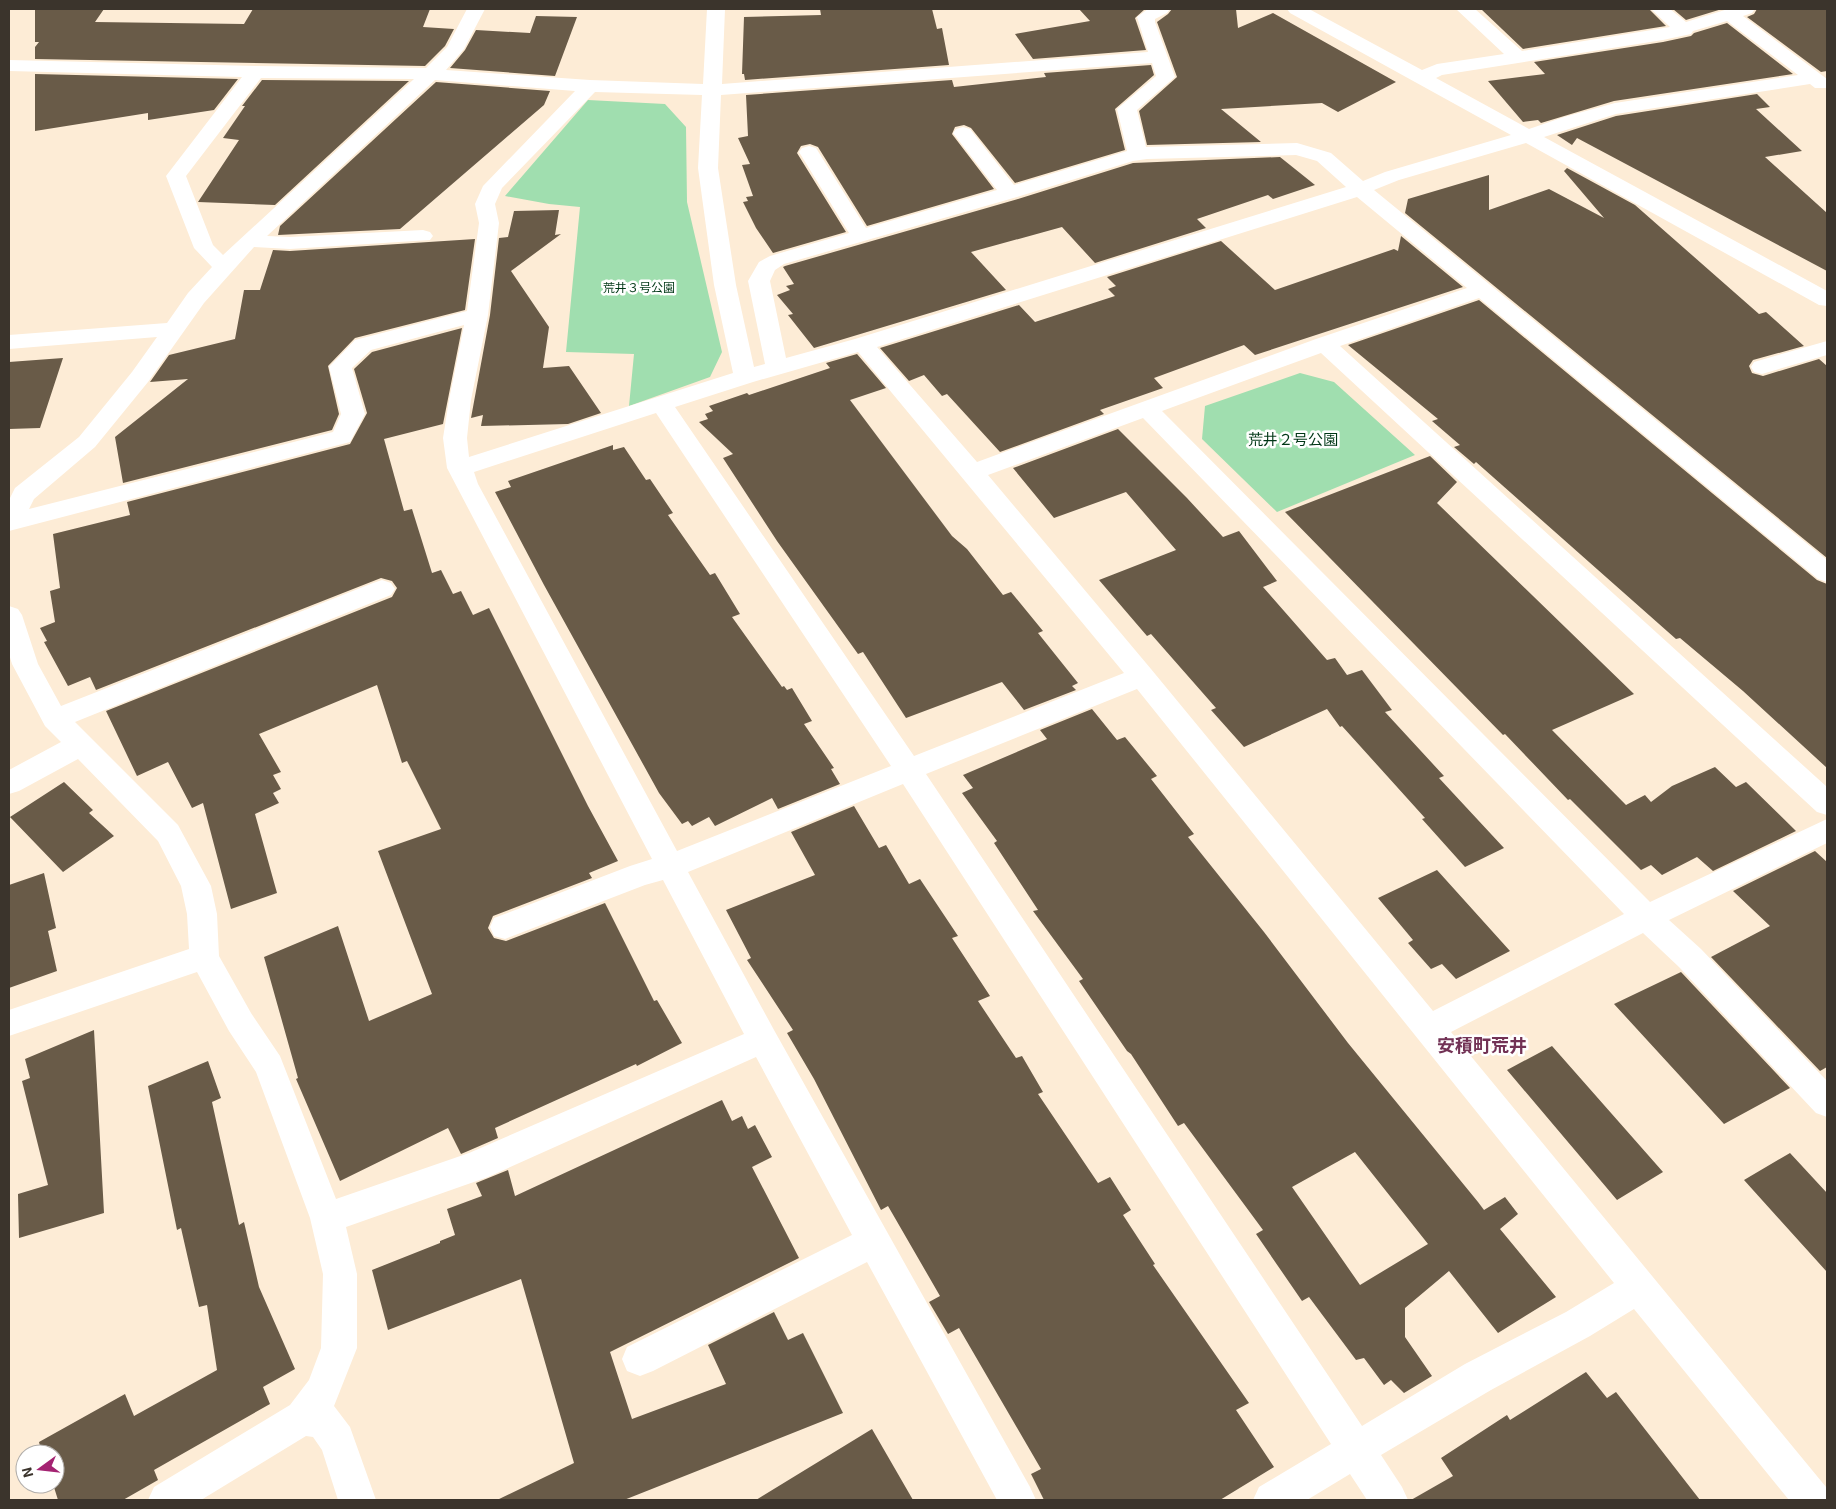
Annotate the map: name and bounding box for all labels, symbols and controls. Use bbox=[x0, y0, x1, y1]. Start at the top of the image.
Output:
park label: 荒井３号公園 bbox=[603, 280, 675, 294]
park label: 荒井２号公園 bbox=[1248, 430, 1338, 448]
district label: 安積町荒井 bbox=[1437, 1034, 1527, 1056]
north arrow bbox=[15, 1444, 65, 1494]
text: N bbox=[17, 1465, 36, 1480]

